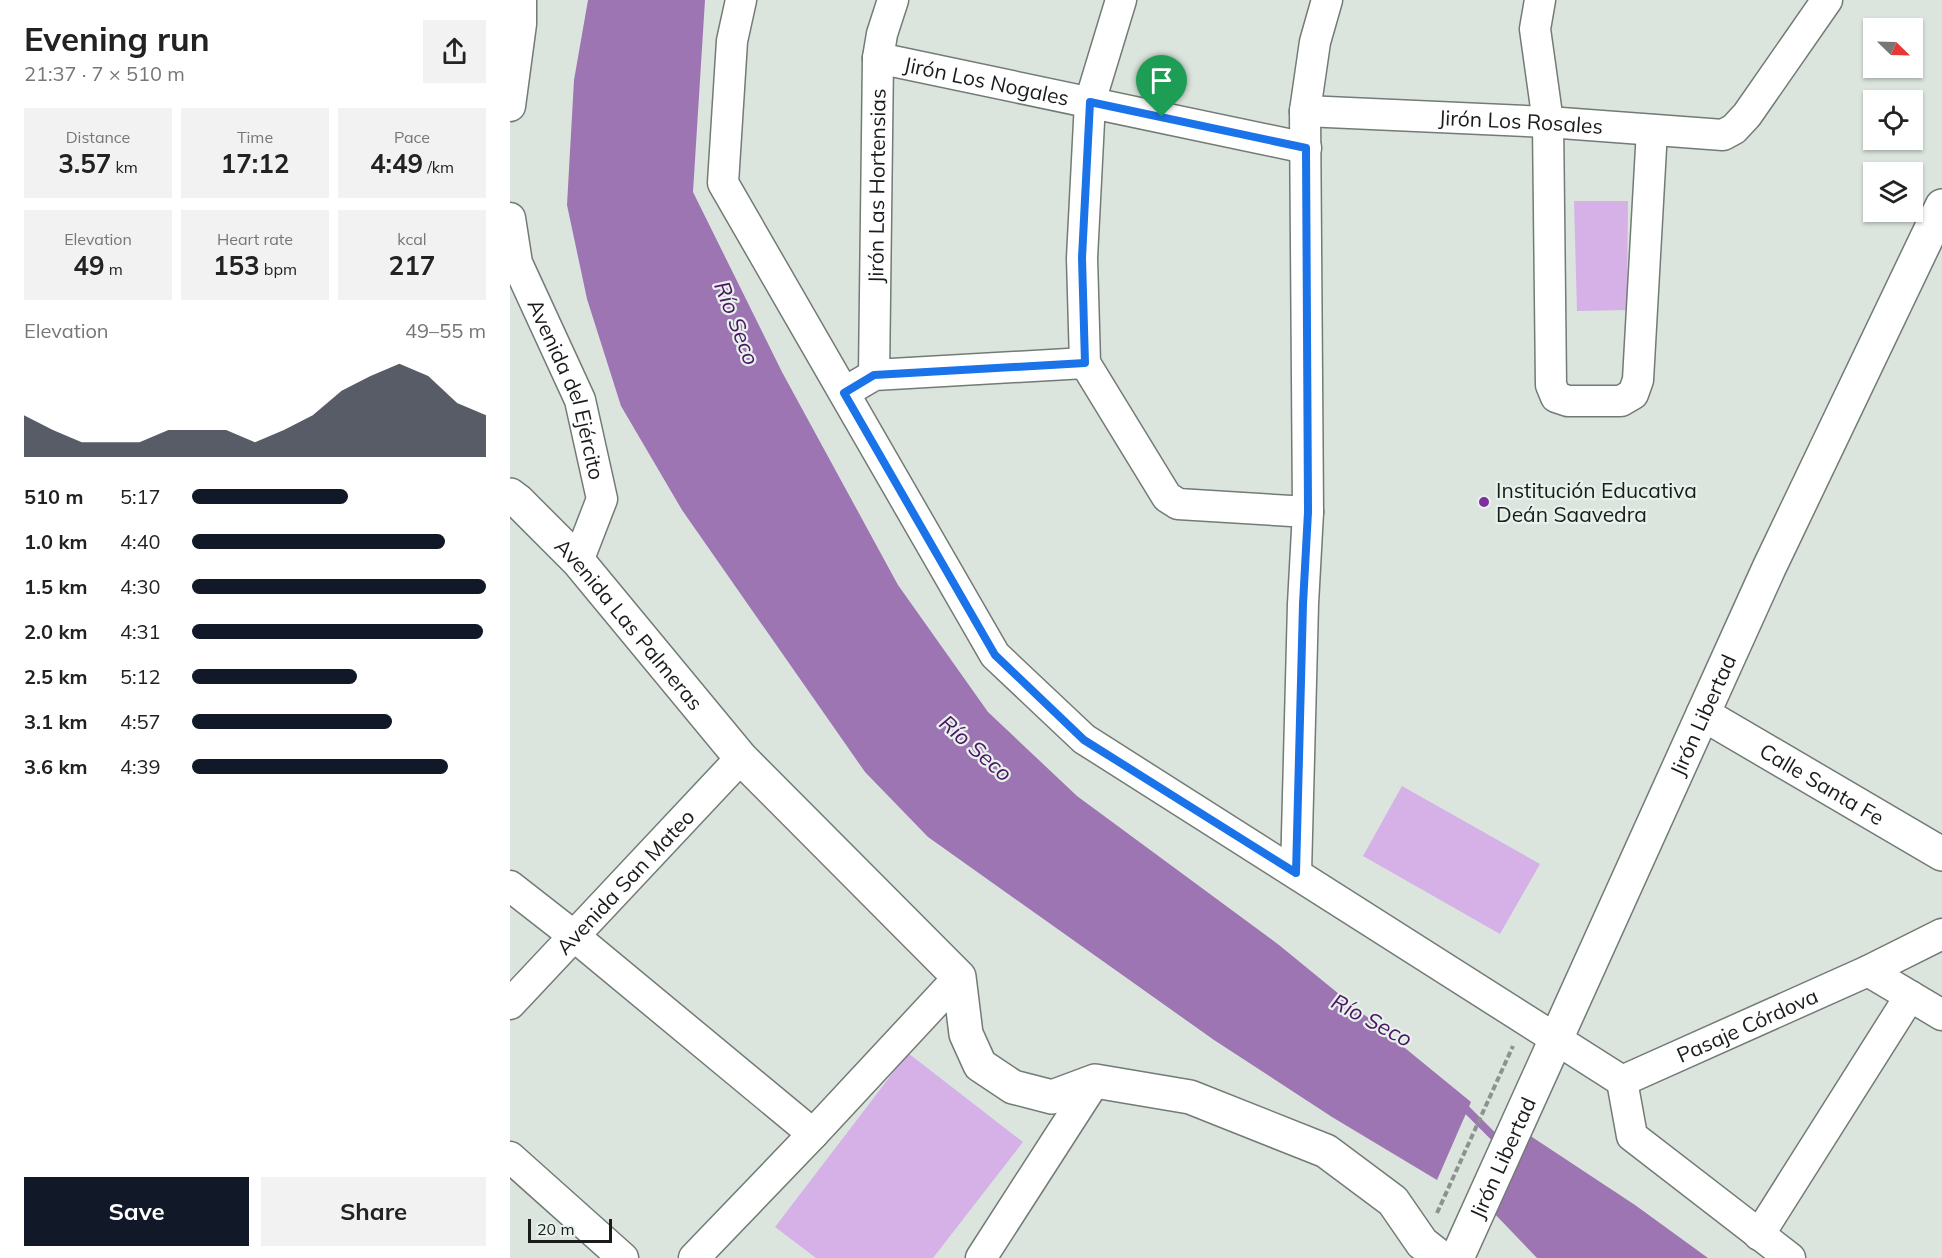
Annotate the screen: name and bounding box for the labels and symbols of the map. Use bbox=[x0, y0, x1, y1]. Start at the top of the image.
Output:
north arrow bbox=[1863, 18, 1923, 78]
street label: Jirón Los Nogales bbox=[902, 51, 1072, 111]
pin bbox=[1136, 55, 1187, 117]
street label: Jirón Las Hortensias bbox=[862, 88, 891, 284]
street label: Jirón Los Rosales bbox=[1438, 104, 1604, 139]
water label: Río Seco bbox=[708, 277, 766, 369]
street label: Avenida del Ejército bbox=[522, 295, 610, 482]
place label: Institución Educativa Deán Saavedra bbox=[1496, 477, 1697, 527]
marker: Institución Educativa Deán Saavedra bbox=[1477, 495, 1491, 509]
street label: Avenida Las Palmeras bbox=[550, 533, 709, 715]
street label: Jirón Libertad bbox=[1664, 650, 1741, 780]
water label: Río Seco bbox=[934, 709, 1018, 787]
street label: Calle Santa Fe bbox=[1755, 737, 1889, 830]
street label: Avenida San Mateo bbox=[550, 803, 700, 960]
street label: Pasaje Córdova bbox=[1673, 982, 1822, 1068]
water label: Río Seco bbox=[1327, 987, 1417, 1053]
street label: Jirón Libertad bbox=[1464, 1093, 1541, 1223]
scale bar bbox=[528, 1216, 612, 1244]

